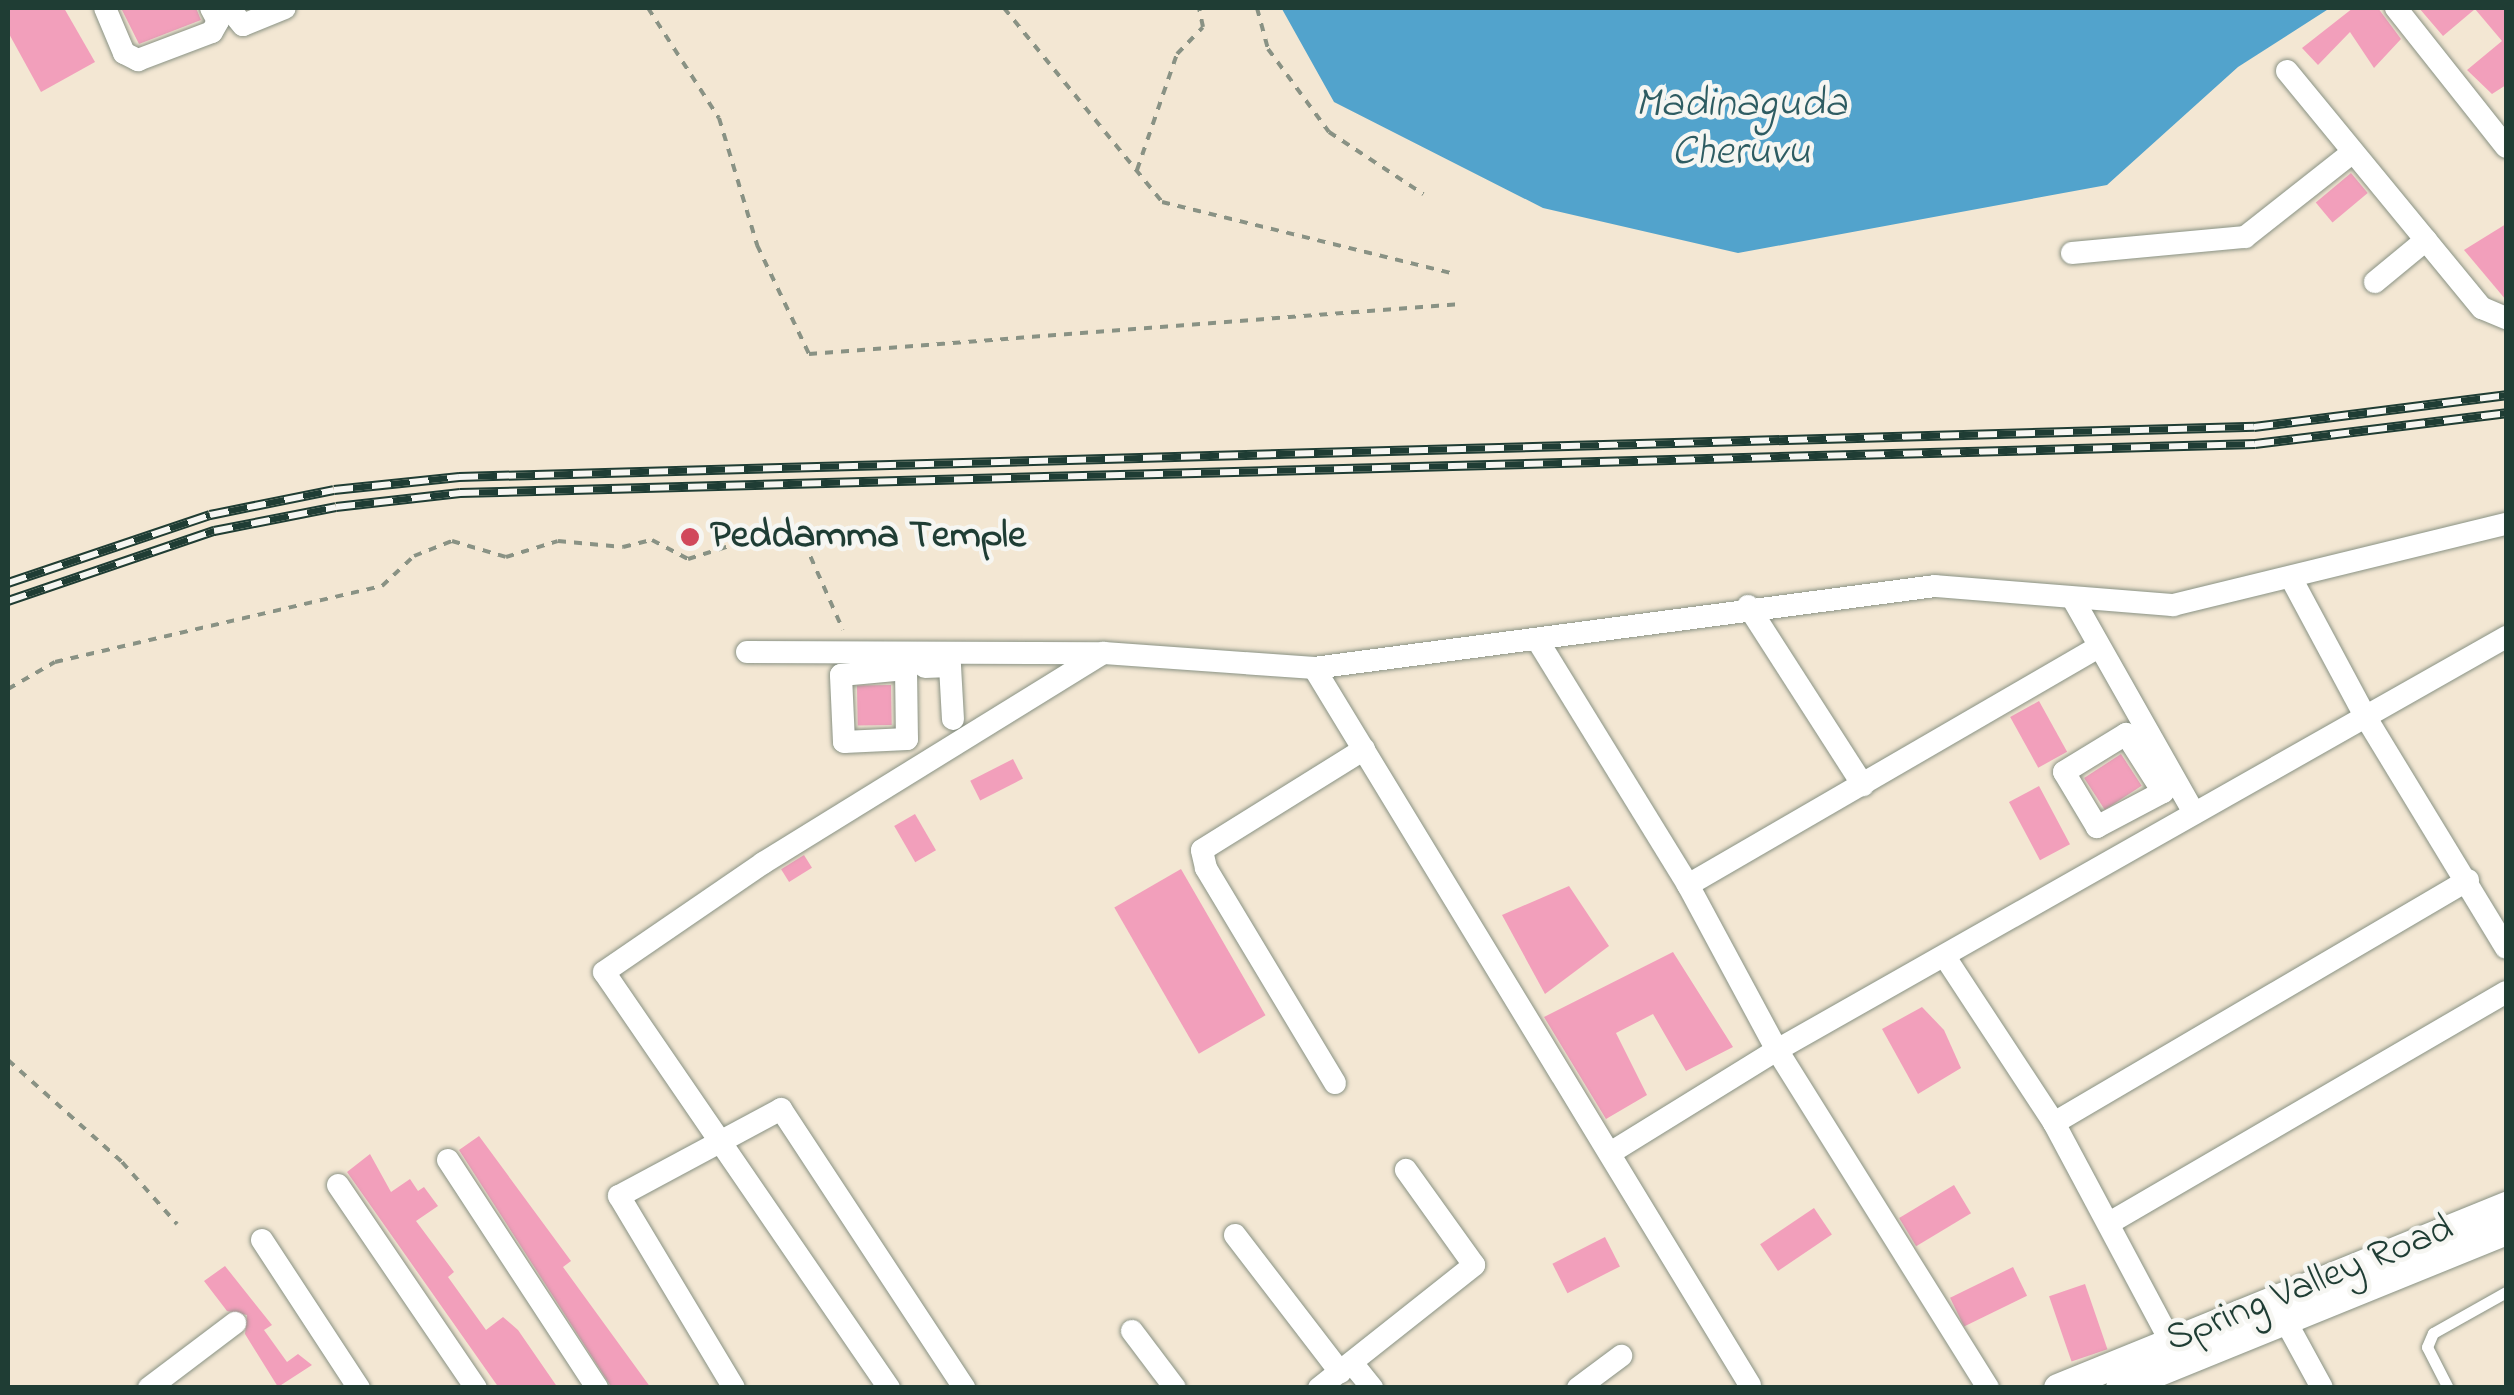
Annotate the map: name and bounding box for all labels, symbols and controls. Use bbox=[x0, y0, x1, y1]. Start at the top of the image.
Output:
water label: Madinaguda Cheruvu bbox=[1635, 80, 1847, 178]
place label: Peddamma Temple bbox=[710, 513, 1026, 561]
marker: Peddamma Temple bbox=[679, 526, 701, 548]
street label: Spring Valley Road bbox=[2159, 1205, 2461, 1365]

